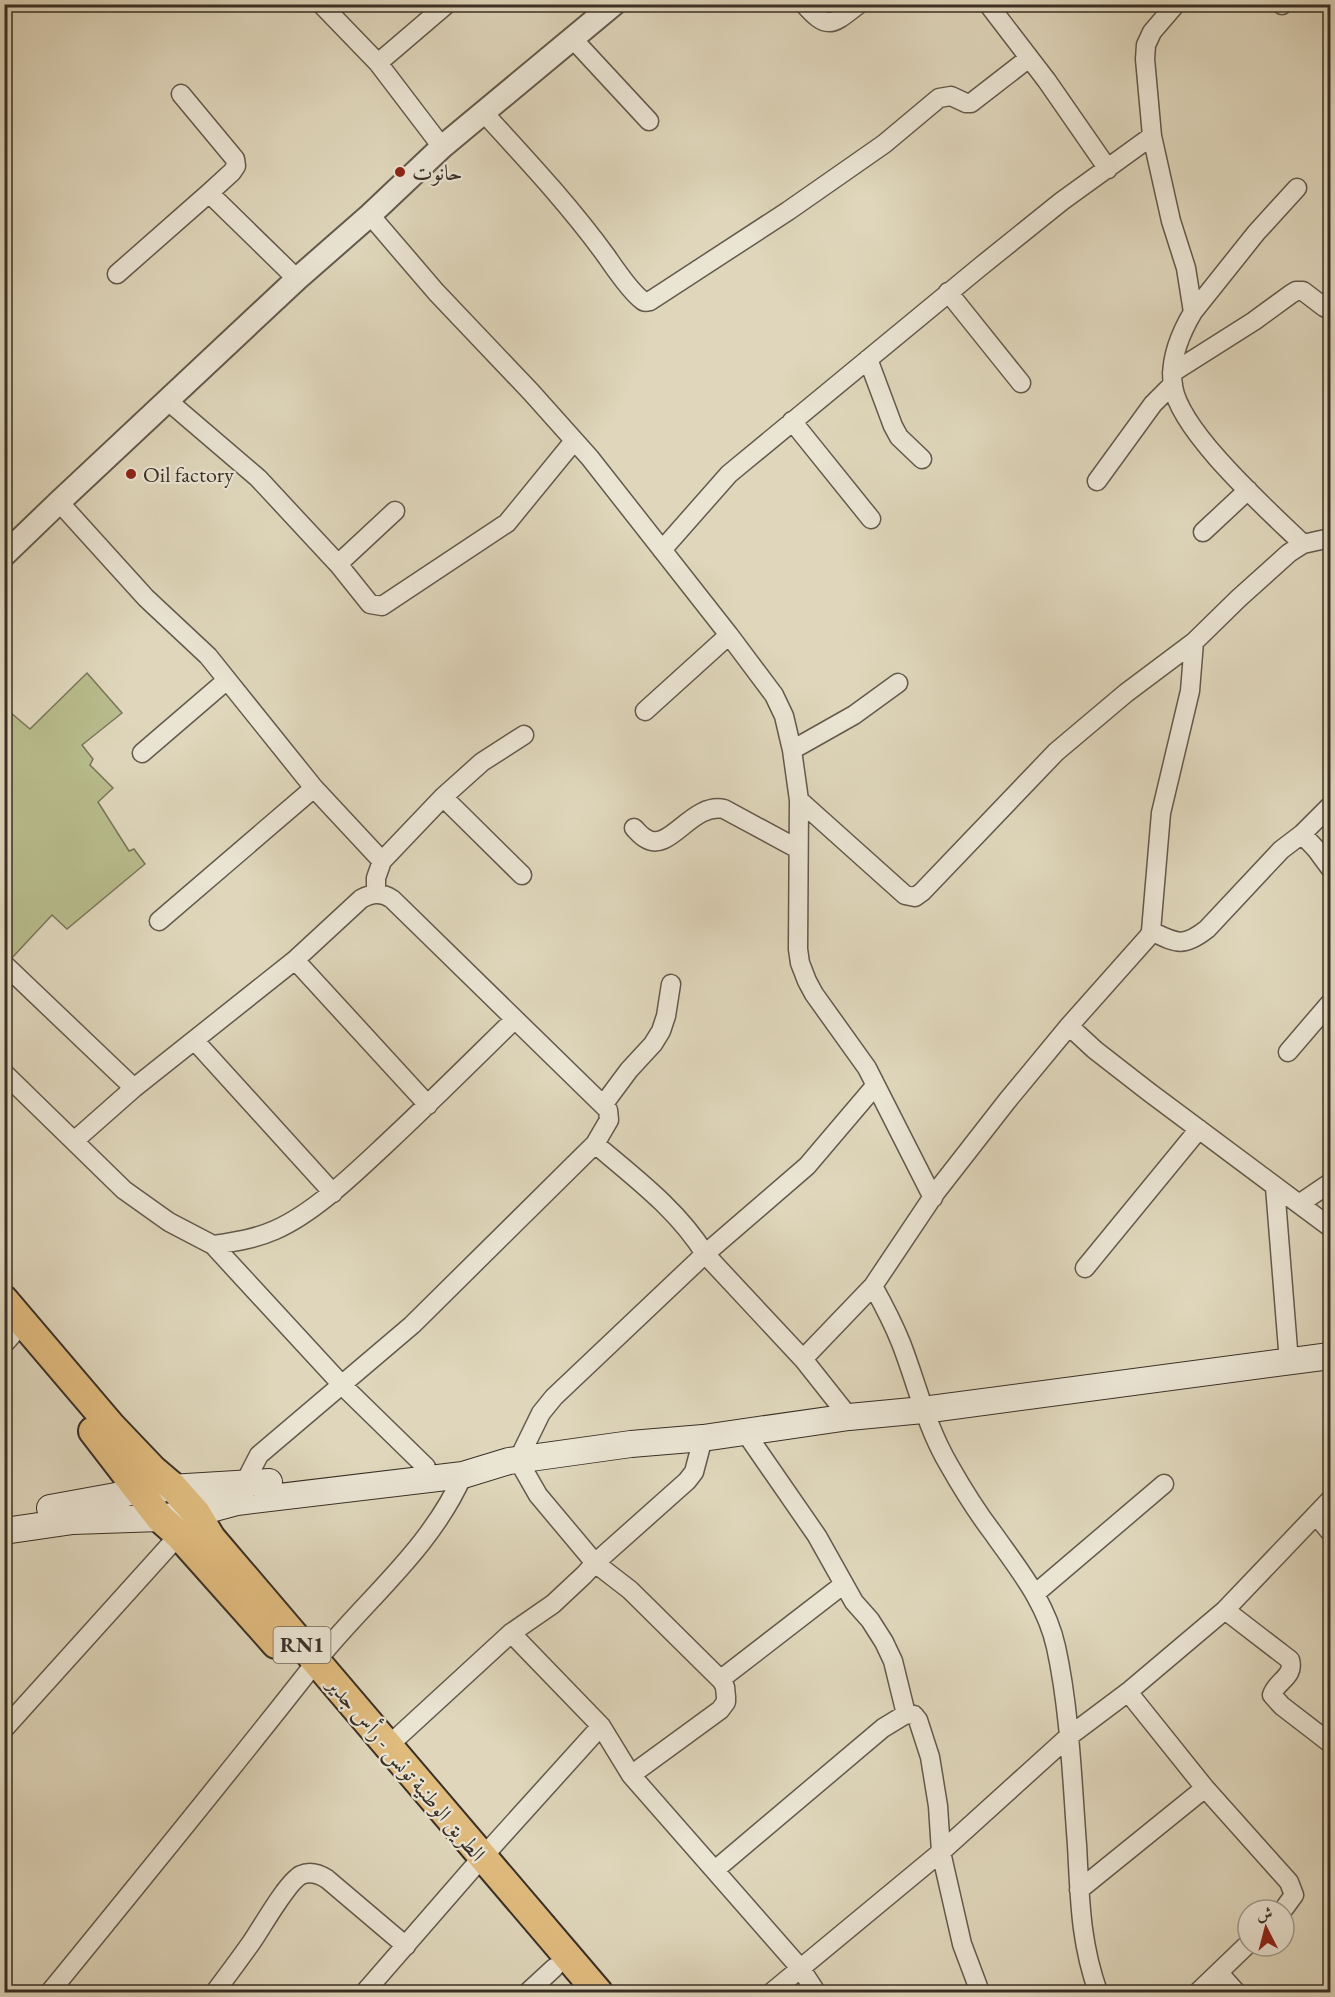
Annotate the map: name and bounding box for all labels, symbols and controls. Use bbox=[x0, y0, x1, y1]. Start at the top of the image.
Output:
place label: حانوت bbox=[412, 158, 463, 187]
marker: حانوت bbox=[393, 165, 407, 179]
place label: Oil factory bbox=[143, 460, 234, 489]
marker: Oil factory bbox=[124, 467, 138, 481]
road number: RN1 bbox=[274, 1627, 330, 1663]
street label: الطريق الوطنية تونس - رأس جدير bbox=[319, 1669, 493, 1868]
north arrow bbox=[1236, 1898, 1296, 1958]
text: ش bbox=[1255, 1902, 1273, 1925]

